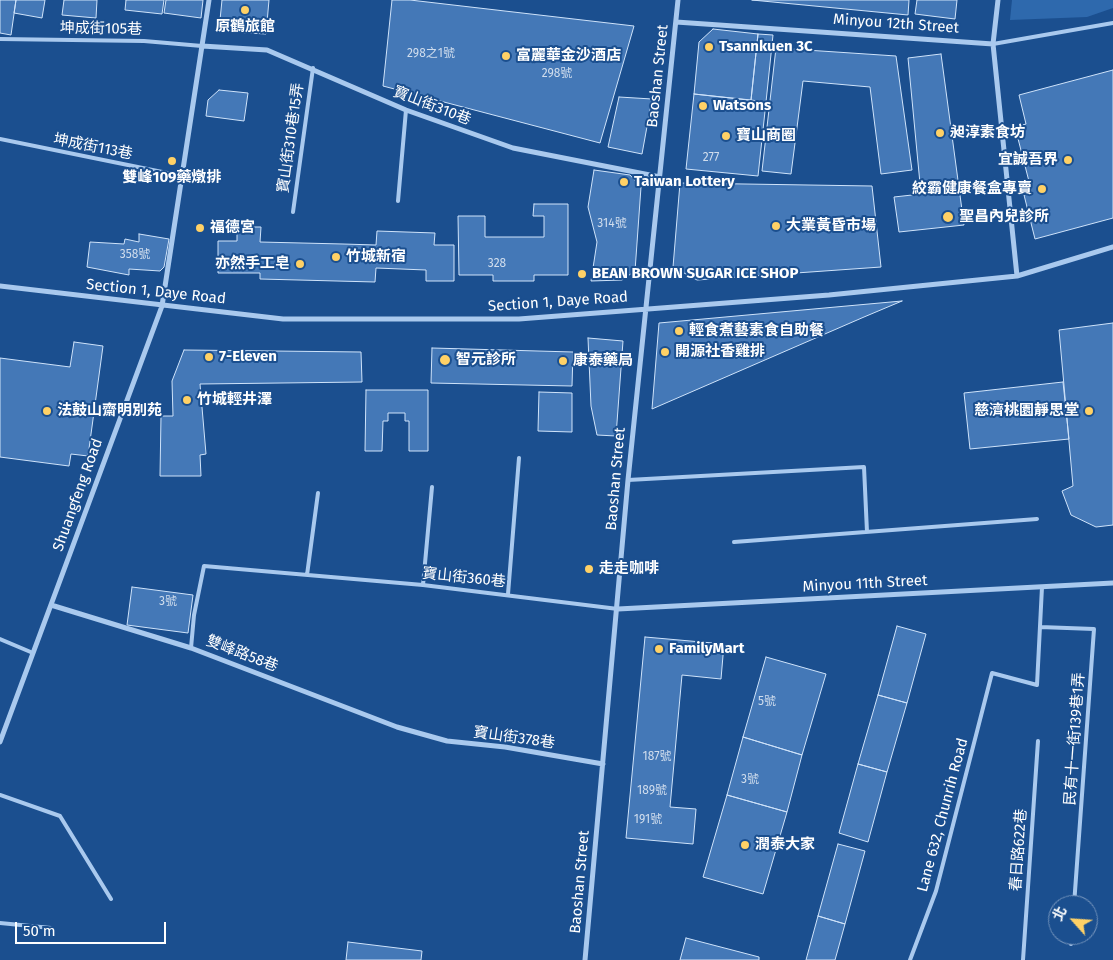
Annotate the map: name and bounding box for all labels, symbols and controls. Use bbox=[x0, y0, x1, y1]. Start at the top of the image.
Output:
marker: 原鶴旅館 bbox=[239, 4, 251, 16]
street label: Minyou 12th Street bbox=[832, 11, 960, 37]
place label: 原鶴旅館 bbox=[215, 18, 275, 36]
street label: 坤成街105巷 bbox=[60, 19, 142, 39]
street label: Baoshan Street bbox=[644, 24, 672, 128]
place label: Tsannkuen 3C bbox=[719, 38, 813, 56]
marker: Tsannkuen 3C bbox=[703, 41, 715, 53]
house number: 298之1號 bbox=[407, 47, 455, 61]
place label: 富麗華金沙酒店 bbox=[516, 47, 621, 65]
marker: 富麗華金沙酒店 bbox=[500, 50, 512, 62]
house number: 298號 bbox=[542, 67, 572, 81]
street label: 寶山街310巷15弄 bbox=[274, 82, 308, 194]
street label: 寶山街310巷 bbox=[391, 83, 473, 129]
place label: Watsons bbox=[713, 97, 771, 115]
marker: Watsons bbox=[697, 100, 709, 112]
place label: 昶淳素食坊 bbox=[950, 124, 1025, 142]
place label: 寶山商圈 bbox=[736, 127, 796, 145]
marker: 昶淳素食坊 bbox=[934, 127, 946, 139]
marker: 寶山商圈 bbox=[720, 130, 732, 142]
street label: 坤成街113巷 bbox=[52, 131, 134, 163]
house number: 277 bbox=[703, 151, 719, 165]
place label: 宜誠吾界 bbox=[998, 151, 1058, 169]
marker: 宜誠吾界 bbox=[1062, 154, 1074, 166]
marker: 雙峰109藥燉排 bbox=[166, 155, 178, 167]
place label: 雙峰109藥燉排 bbox=[123, 169, 221, 187]
place label: Taiwan Lottery bbox=[634, 173, 735, 191]
marker: Taiwan Lottery bbox=[618, 176, 630, 188]
place label: 絞霸健康餐盒專賣 bbox=[912, 180, 1032, 198]
marker: 絞霸健康餐盒專賣 bbox=[1036, 183, 1048, 195]
place label: 聖昌內兒診所 bbox=[959, 208, 1049, 226]
marker: 聖昌內兒診所 bbox=[941, 210, 955, 224]
house number: 314號 bbox=[597, 217, 627, 231]
place label: 大業黃昏市場 bbox=[786, 217, 876, 235]
place label: 福德宮 bbox=[210, 219, 255, 237]
marker: 大業黃昏市場 bbox=[770, 220, 782, 232]
marker: 福德宮 bbox=[194, 222, 206, 234]
house number: 358號 bbox=[120, 248, 150, 262]
place label: 竹城新宿 bbox=[346, 248, 406, 266]
marker: 竹城新宿 bbox=[330, 251, 342, 263]
place label: 亦然手工皂 bbox=[215, 255, 290, 273]
house number: 328 bbox=[488, 257, 506, 271]
marker: 亦然手工皂 bbox=[294, 258, 306, 270]
place label: BEAN BROWN SUGAR ICE SHOP bbox=[592, 265, 798, 283]
marker: BEAN BROWN SUGAR ICE SHOP bbox=[576, 268, 588, 280]
street label: Section 1, Daye Road bbox=[85, 276, 227, 308]
street label: Section 1, Daye Road bbox=[487, 288, 629, 316]
place label: 輕食煮藝素食自助餐 bbox=[689, 322, 824, 340]
marker: 輕食煮藝素食自助餐 bbox=[673, 325, 685, 337]
place label: 開源社香雞排 bbox=[675, 343, 765, 361]
marker: 開源社香雞排 bbox=[659, 346, 671, 358]
place label: 7-Eleven bbox=[219, 348, 277, 366]
marker: 7-Eleven bbox=[203, 351, 215, 363]
place label: 智元診所 bbox=[456, 351, 516, 369]
place label: 康泰藥局 bbox=[573, 352, 633, 370]
marker: 智元診所 bbox=[438, 353, 452, 367]
marker: 康泰藥局 bbox=[557, 355, 569, 367]
place label: 竹城輕井澤 bbox=[197, 391, 272, 409]
marker: 竹城輕井澤 bbox=[181, 394, 193, 406]
place label: 法鼓山齋明別苑 bbox=[57, 402, 162, 420]
place label: 慈濟桃園靜思堂 bbox=[974, 402, 1079, 420]
marker: 法鼓山齋明別苑 bbox=[41, 405, 53, 417]
marker: 慈濟桃園靜思堂 bbox=[1083, 405, 1095, 417]
street label: Baoshan Street bbox=[603, 427, 629, 531]
street label: Shuangfeng Road bbox=[49, 436, 107, 554]
place label: 走走咖啡 bbox=[599, 560, 659, 578]
marker: 走走咖啡 bbox=[583, 563, 595, 575]
street label: 寶山街360巷 bbox=[421, 565, 507, 591]
street label: Minyou 11th Street bbox=[802, 572, 928, 596]
house number: 3號 bbox=[159, 595, 177, 609]
street label: 雙峰路58巷 bbox=[203, 632, 281, 676]
place label: FamilyMart bbox=[669, 640, 744, 658]
marker: FamilyMart bbox=[653, 643, 665, 655]
street label: 民有十一街139巷1弄 bbox=[1061, 672, 1089, 806]
house number: 5號 bbox=[758, 695, 776, 709]
street label: 寶山街378巷 bbox=[472, 723, 556, 753]
street label: Lane 632, Chunrih Road bbox=[914, 736, 972, 894]
house number: 187號 bbox=[643, 750, 671, 764]
house number: 3號 bbox=[741, 773, 759, 787]
house number: 189號 bbox=[637, 784, 667, 798]
street label: 春日路622巷 bbox=[1007, 808, 1031, 892]
house number: 191號 bbox=[634, 813, 662, 827]
street label: Baoshan Street bbox=[567, 830, 593, 934]
place label: 潤泰大家 bbox=[755, 836, 815, 854]
marker: 潤泰大家 bbox=[739, 839, 751, 851]
north arrow bbox=[1048, 895, 1098, 945]
text: 北 bbox=[1049, 904, 1071, 924]
scale bar bbox=[18, 912, 169, 944]
text: 50 m bbox=[23, 922, 56, 940]

